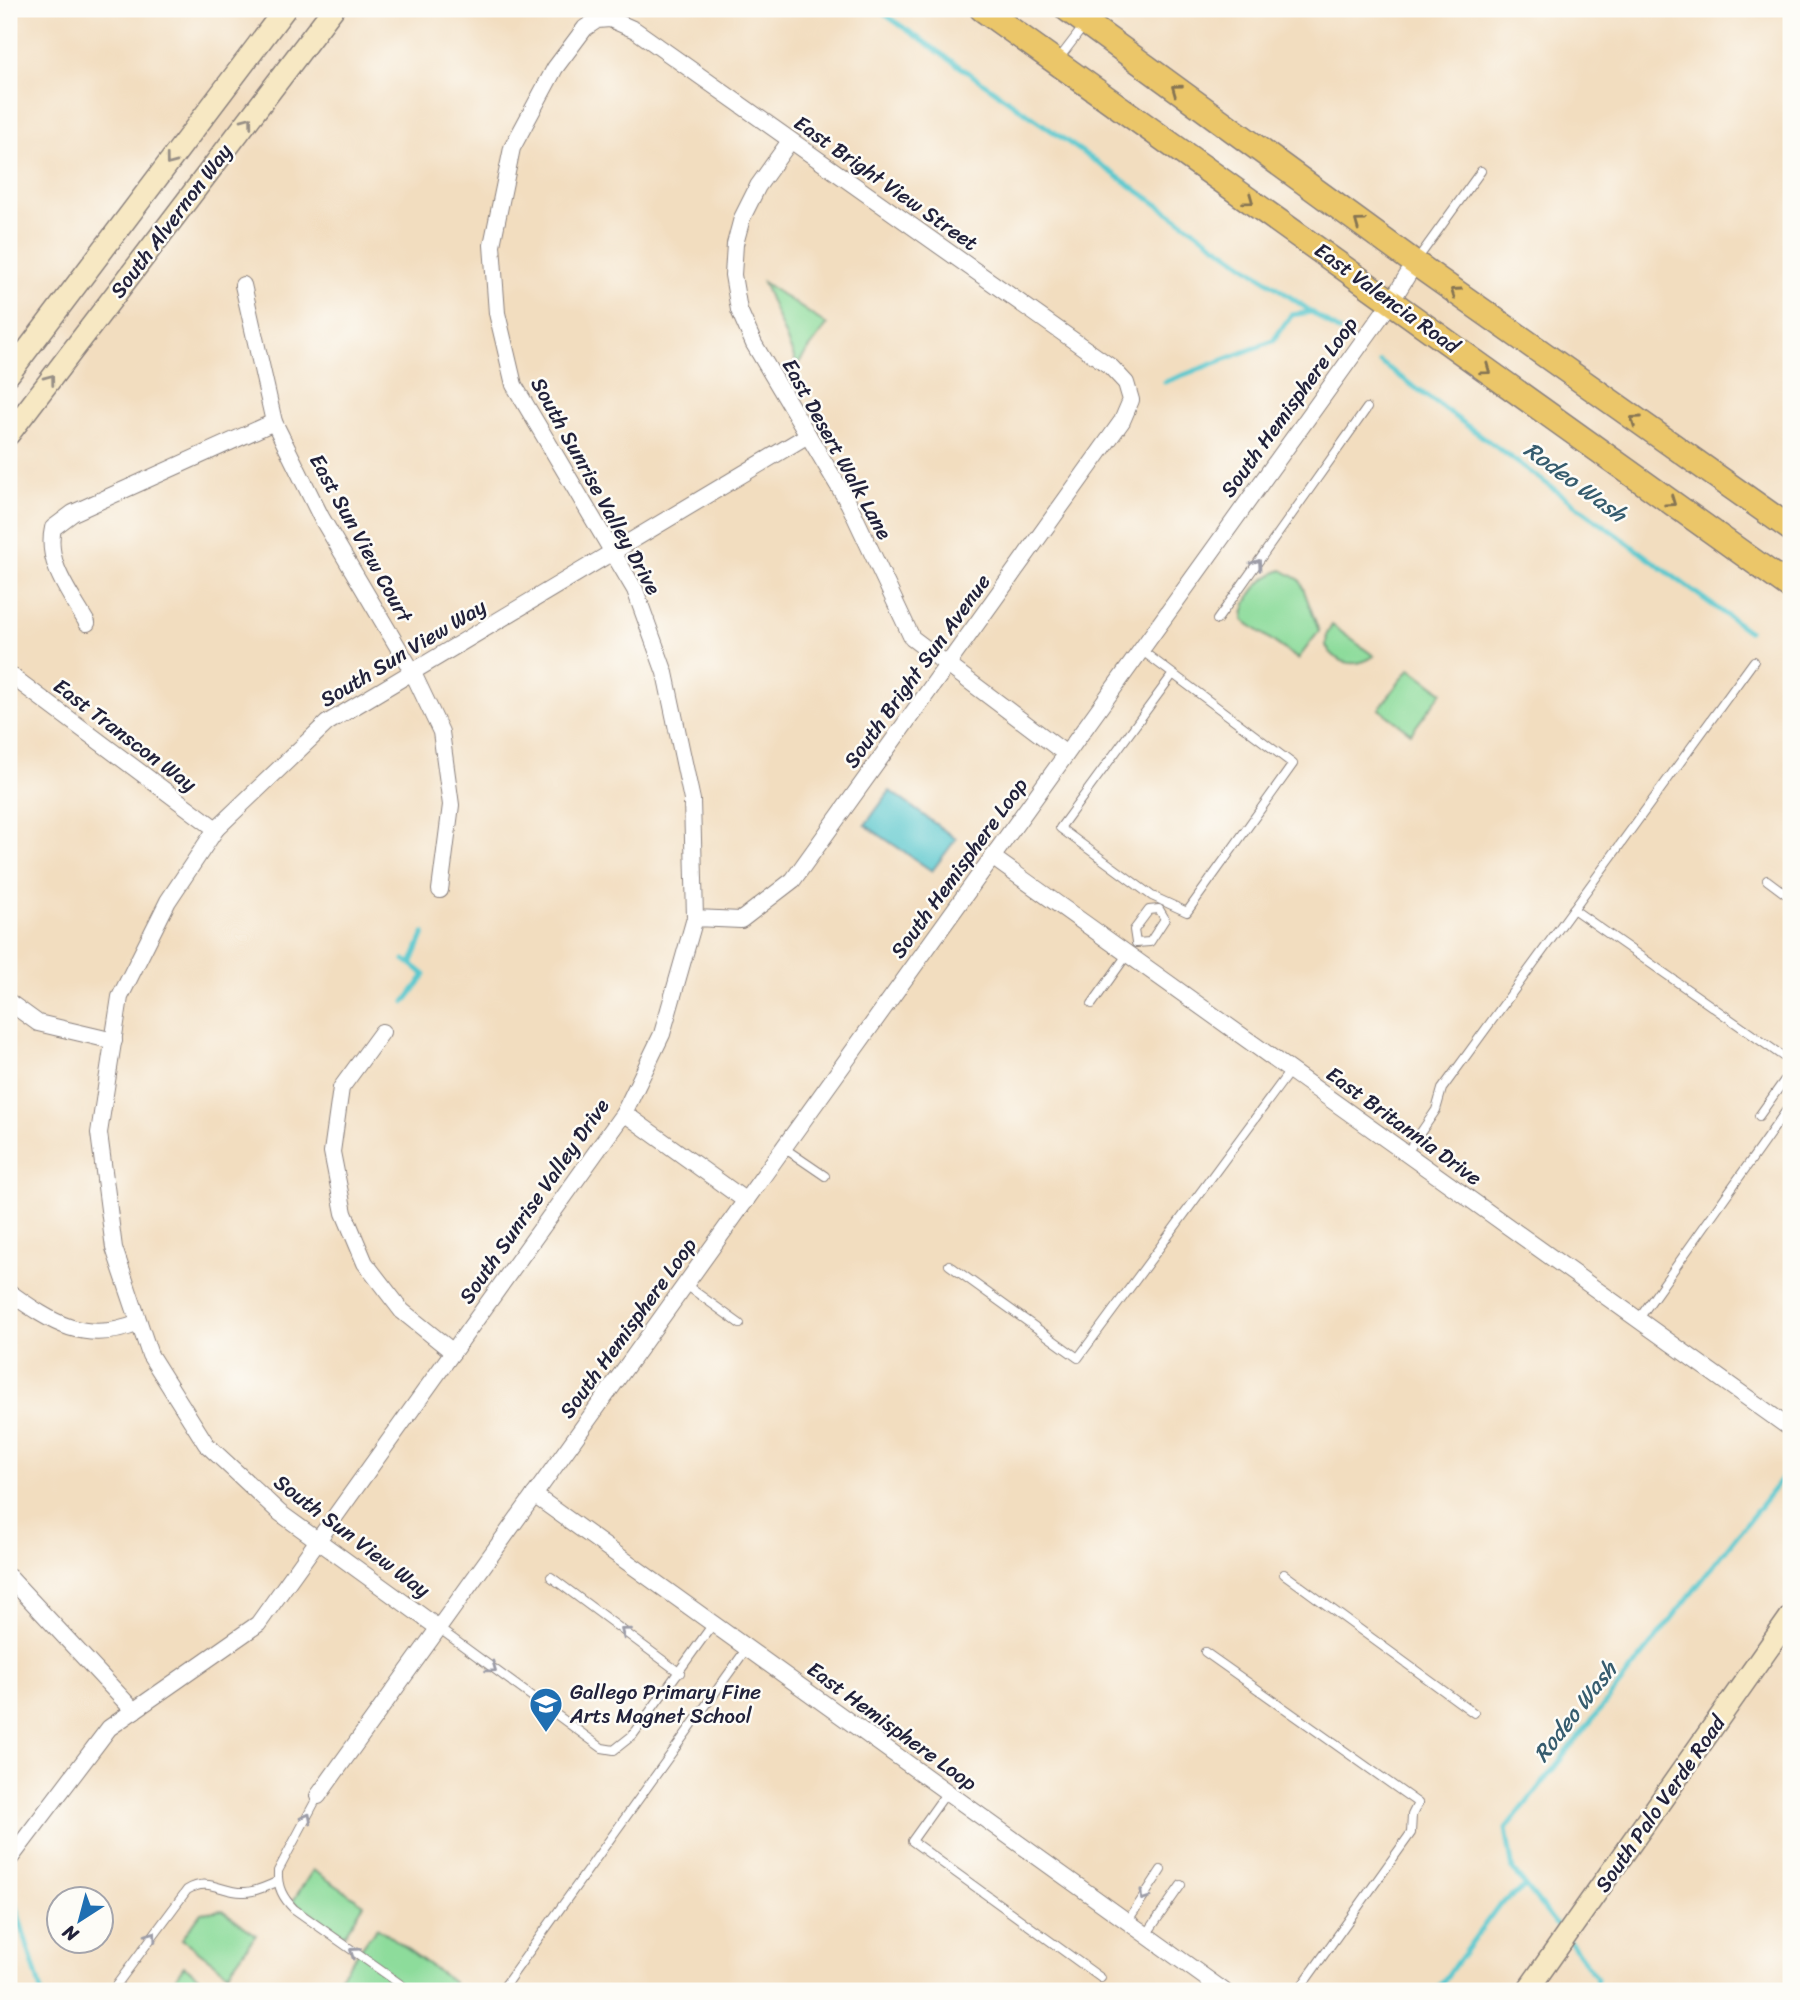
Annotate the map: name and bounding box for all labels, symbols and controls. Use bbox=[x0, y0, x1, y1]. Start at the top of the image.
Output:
one-way arrow bbox=[1171, 84, 1184, 97]
street label: East Bright View Street bbox=[786, 105, 986, 261]
one-way arrow bbox=[239, 116, 252, 128]
street label: South Alvernon Way bbox=[100, 135, 242, 307]
one-way arrow bbox=[166, 153, 179, 166]
one-way arrow bbox=[1241, 191, 1254, 204]
one-way arrow bbox=[1355, 218, 1367, 231]
street label: East Valencia Road bbox=[1306, 232, 1470, 365]
one-way arrow bbox=[1450, 287, 1463, 300]
street label: South Hemisphere Loop bbox=[1210, 308, 1368, 506]
street label: East Desert Walk Lane bbox=[771, 351, 903, 547]
one-way arrow bbox=[1478, 362, 1491, 374]
street label: South Sunrise Valley Drive bbox=[520, 370, 672, 602]
one-way arrow bbox=[42, 375, 55, 387]
one-way arrow bbox=[1630, 416, 1643, 428]
water label: Rodeo Wash bbox=[1515, 430, 1637, 535]
street label: East Sun View Court bbox=[299, 446, 424, 631]
one-way arrow bbox=[1663, 494, 1676, 507]
one-way arrow bbox=[1248, 559, 1261, 572]
street label: South Bright Sun Avenue bbox=[833, 565, 1001, 776]
street label: South Sun View Way bbox=[312, 588, 494, 718]
street label: East Transcon Way bbox=[45, 668, 205, 802]
street label: South Hemisphere Loop bbox=[880, 769, 1038, 967]
street label: East Britannia Drive bbox=[1318, 1056, 1491, 1196]
street label: South Sunrise Valley Drive bbox=[448, 1090, 620, 1312]
street label: South Hemisphere Loop bbox=[549, 1229, 707, 1427]
street label: South Sun View Way bbox=[265, 1464, 439, 1608]
one-way arrow bbox=[620, 1628, 633, 1641]
street label: East Hemisphere Loop bbox=[799, 1651, 985, 1801]
water label: Rodeo Wash bbox=[1522, 1651, 1629, 1772]
one-way arrow bbox=[484, 1659, 497, 1672]
place label: Gallego Primary Fine Arts Magnet School bbox=[569, 1673, 761, 1735]
school or university icon: Gallego Primary Fine Arts Magnet School bbox=[527, 1685, 565, 1734]
street label: South Palo Verde Road bbox=[1584, 1706, 1737, 1901]
one-way arrow bbox=[299, 1812, 312, 1825]
north arrow bbox=[46, 1884, 116, 1954]
one-way arrow bbox=[1140, 1888, 1152, 1901]
text: N bbox=[55, 1916, 86, 1951]
one-way arrow bbox=[144, 1931, 156, 1944]
one-way arrow bbox=[349, 1948, 362, 1960]

